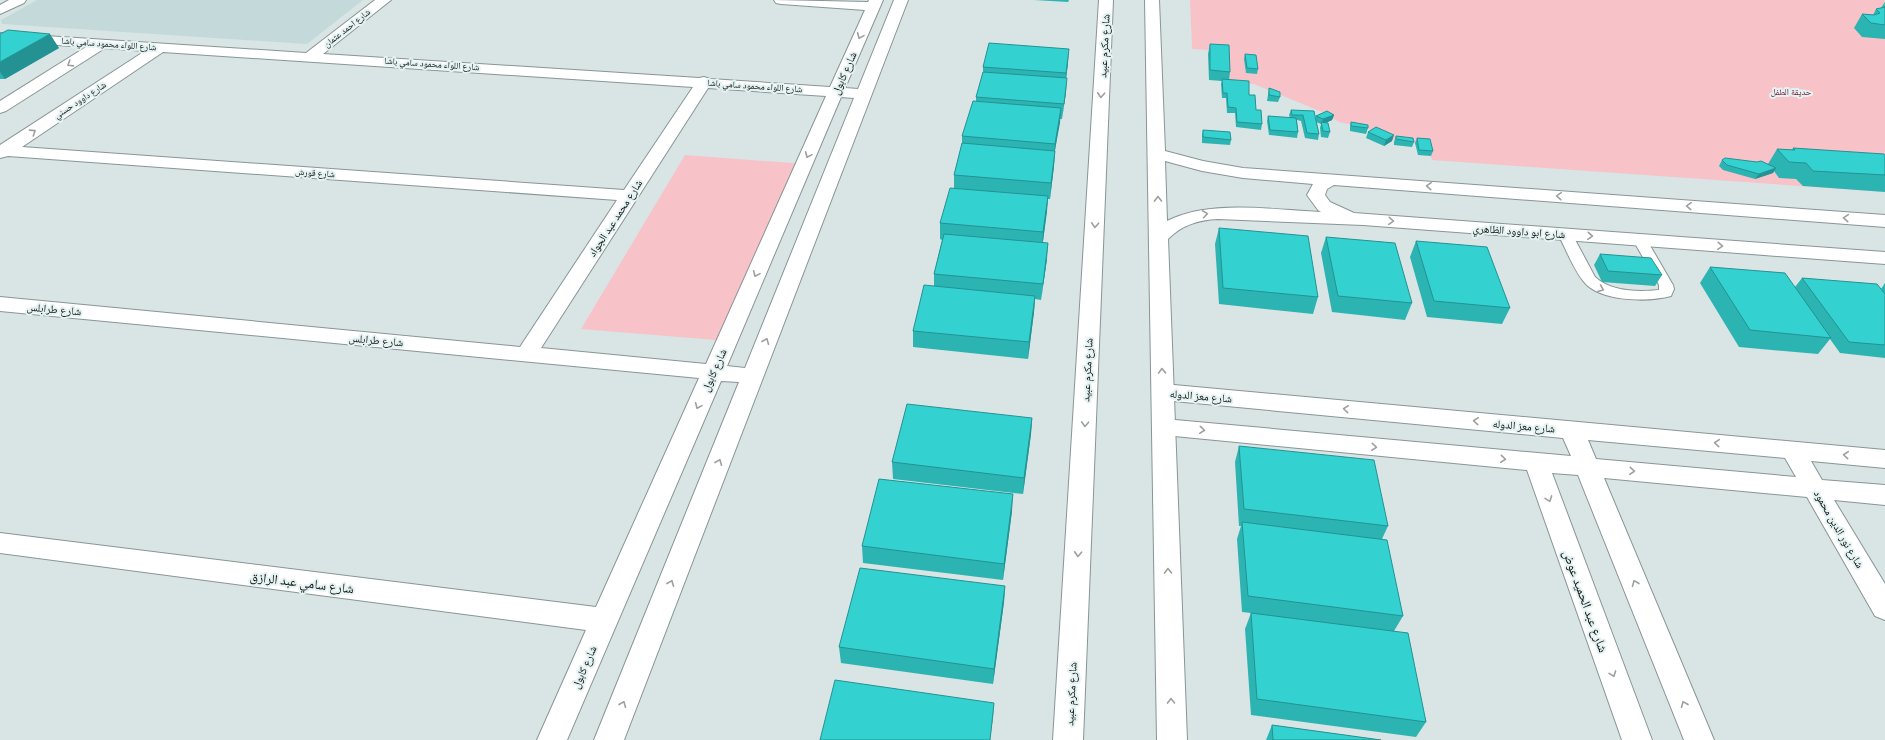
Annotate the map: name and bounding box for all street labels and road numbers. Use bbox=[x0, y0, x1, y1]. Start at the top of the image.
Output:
street label: شارع احمد عثمان bbox=[322, 7, 373, 50]
street label: شارع مكرم عبيد bbox=[1096, 14, 1113, 78]
street label: شارع اللواء محمود سامي باشا bbox=[61, 36, 157, 55]
street label: شارع كابول bbox=[829, 50, 860, 97]
street label: شارع اللواء محمود سامي باشا bbox=[384, 56, 480, 75]
street label: شارع اللواء محمود سامي باشا bbox=[707, 78, 803, 97]
street label: شارع داوود حسني bbox=[52, 79, 109, 122]
street label: شارع قورش bbox=[295, 167, 335, 180]
street label: شارع محمد عبد الجواد bbox=[586, 177, 645, 259]
street label: شارع ابو داوود الظاهري bbox=[1472, 222, 1566, 243]
street label: شارع طرابلس bbox=[26, 301, 82, 318]
street label: شارع طرابلس bbox=[348, 332, 404, 349]
street label: شارع مكرم عبيد bbox=[1079, 338, 1096, 402]
street label: شارع كابول bbox=[699, 347, 730, 394]
street label: شارع معز الدوله bbox=[1169, 387, 1233, 406]
street label: شارع معز الدوله bbox=[1492, 417, 1556, 436]
street label: شارع نور الدين محمود bbox=[1811, 488, 1866, 571]
street label: شارع عبد الحميد عوض bbox=[1558, 548, 1611, 655]
street label: شارع سامي عبد الرازق bbox=[249, 569, 355, 600]
street label: شارع كابول bbox=[569, 644, 600, 691]
street label: شارع مكرم عبيد bbox=[1063, 662, 1080, 726]

